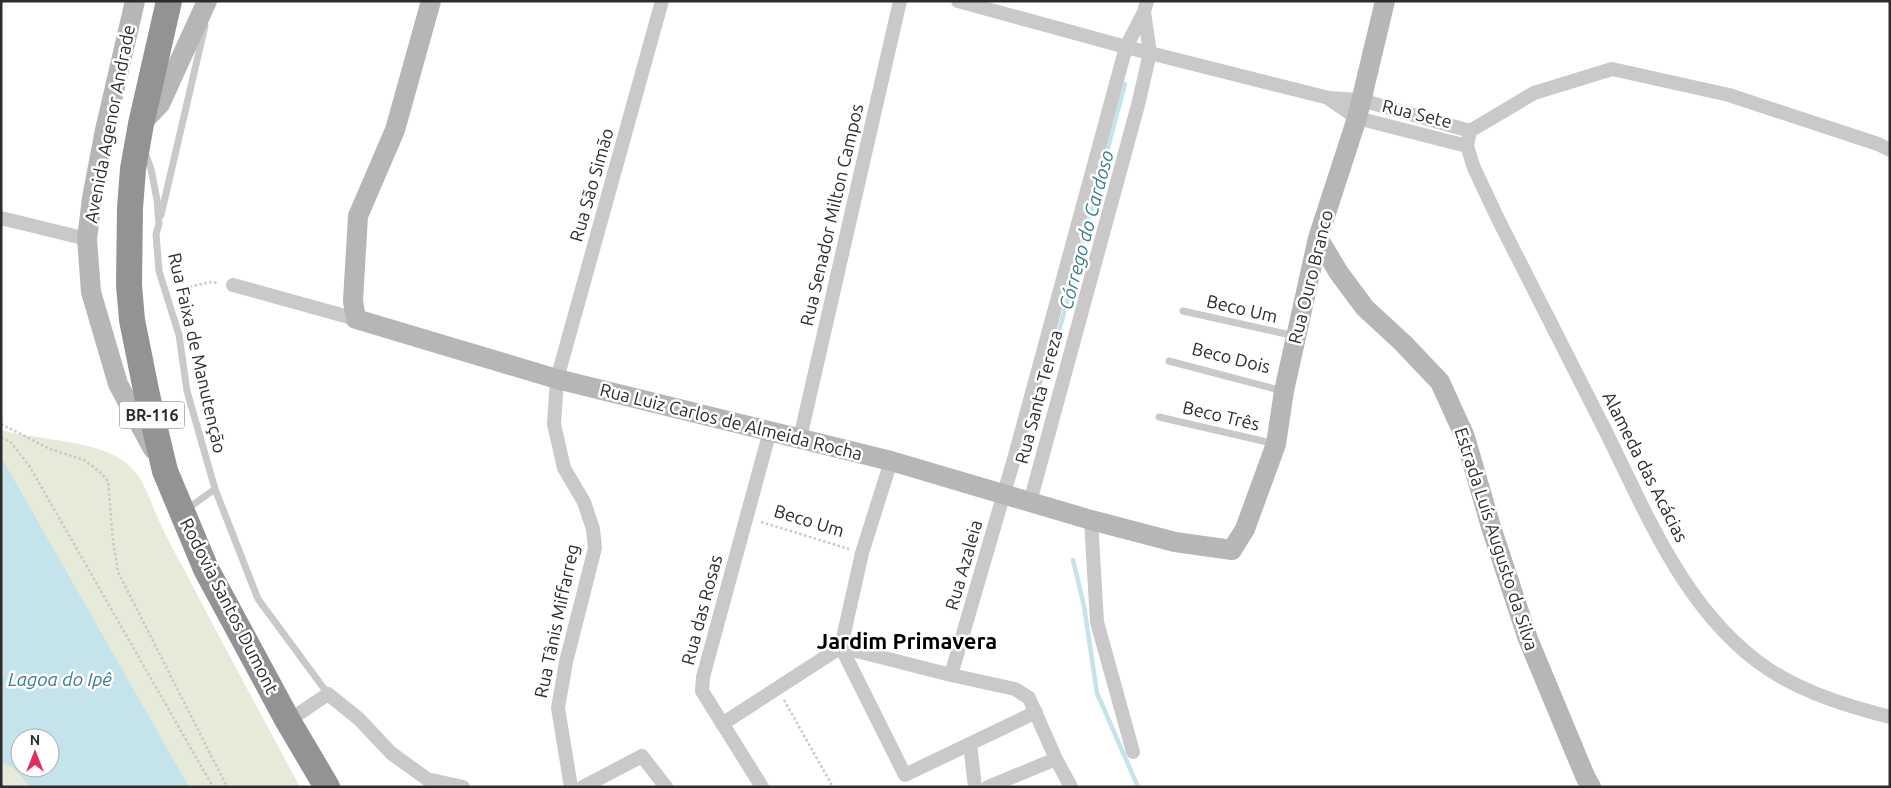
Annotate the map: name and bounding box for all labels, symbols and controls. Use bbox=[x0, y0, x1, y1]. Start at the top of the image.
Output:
street label: Avenida Agenor Andrade bbox=[80, 23, 138, 225]
street label: Rua Sete bbox=[1380, 95, 1454, 131]
street label: Rua Senador Milton Campos bbox=[796, 102, 866, 328]
street label: Rua São Simão bbox=[565, 126, 617, 244]
water label: Córrego do Cardoso bbox=[1054, 148, 1118, 312]
street label: Rua Ouro Branco bbox=[1284, 208, 1336, 346]
street label: Rua Faixa de Manutenção bbox=[165, 251, 231, 455]
street label: Beco Um bbox=[1205, 290, 1280, 326]
street label: Rua Santa Tereza bbox=[1011, 328, 1065, 466]
street label: Beco Dois bbox=[1190, 338, 1273, 376]
street label: Rua Luiz Carlos de Almeida Rocha bbox=[598, 379, 865, 463]
street label: Alameda das Acácias bbox=[1599, 388, 1693, 545]
street label: Beco Três bbox=[1181, 396, 1262, 434]
road number: BR-116 bbox=[120, 402, 184, 428]
street label: Estrada Luís Augusto da Silva bbox=[1451, 425, 1542, 653]
street label: Beco Um bbox=[772, 500, 847, 540]
street label: Rodovia Santos Dumont bbox=[177, 515, 283, 697]
street label: Rua Azaleia bbox=[941, 517, 985, 612]
street label: Rua Tânis Miffarreg bbox=[530, 542, 582, 700]
street label: Rua das Rosas bbox=[677, 552, 725, 667]
district label: Jardim Primavera bbox=[817, 628, 997, 653]
water label: Lagoa do Ipê bbox=[8, 668, 112, 690]
north arrow bbox=[10, 728, 60, 778]
text: N bbox=[30, 732, 40, 748]

